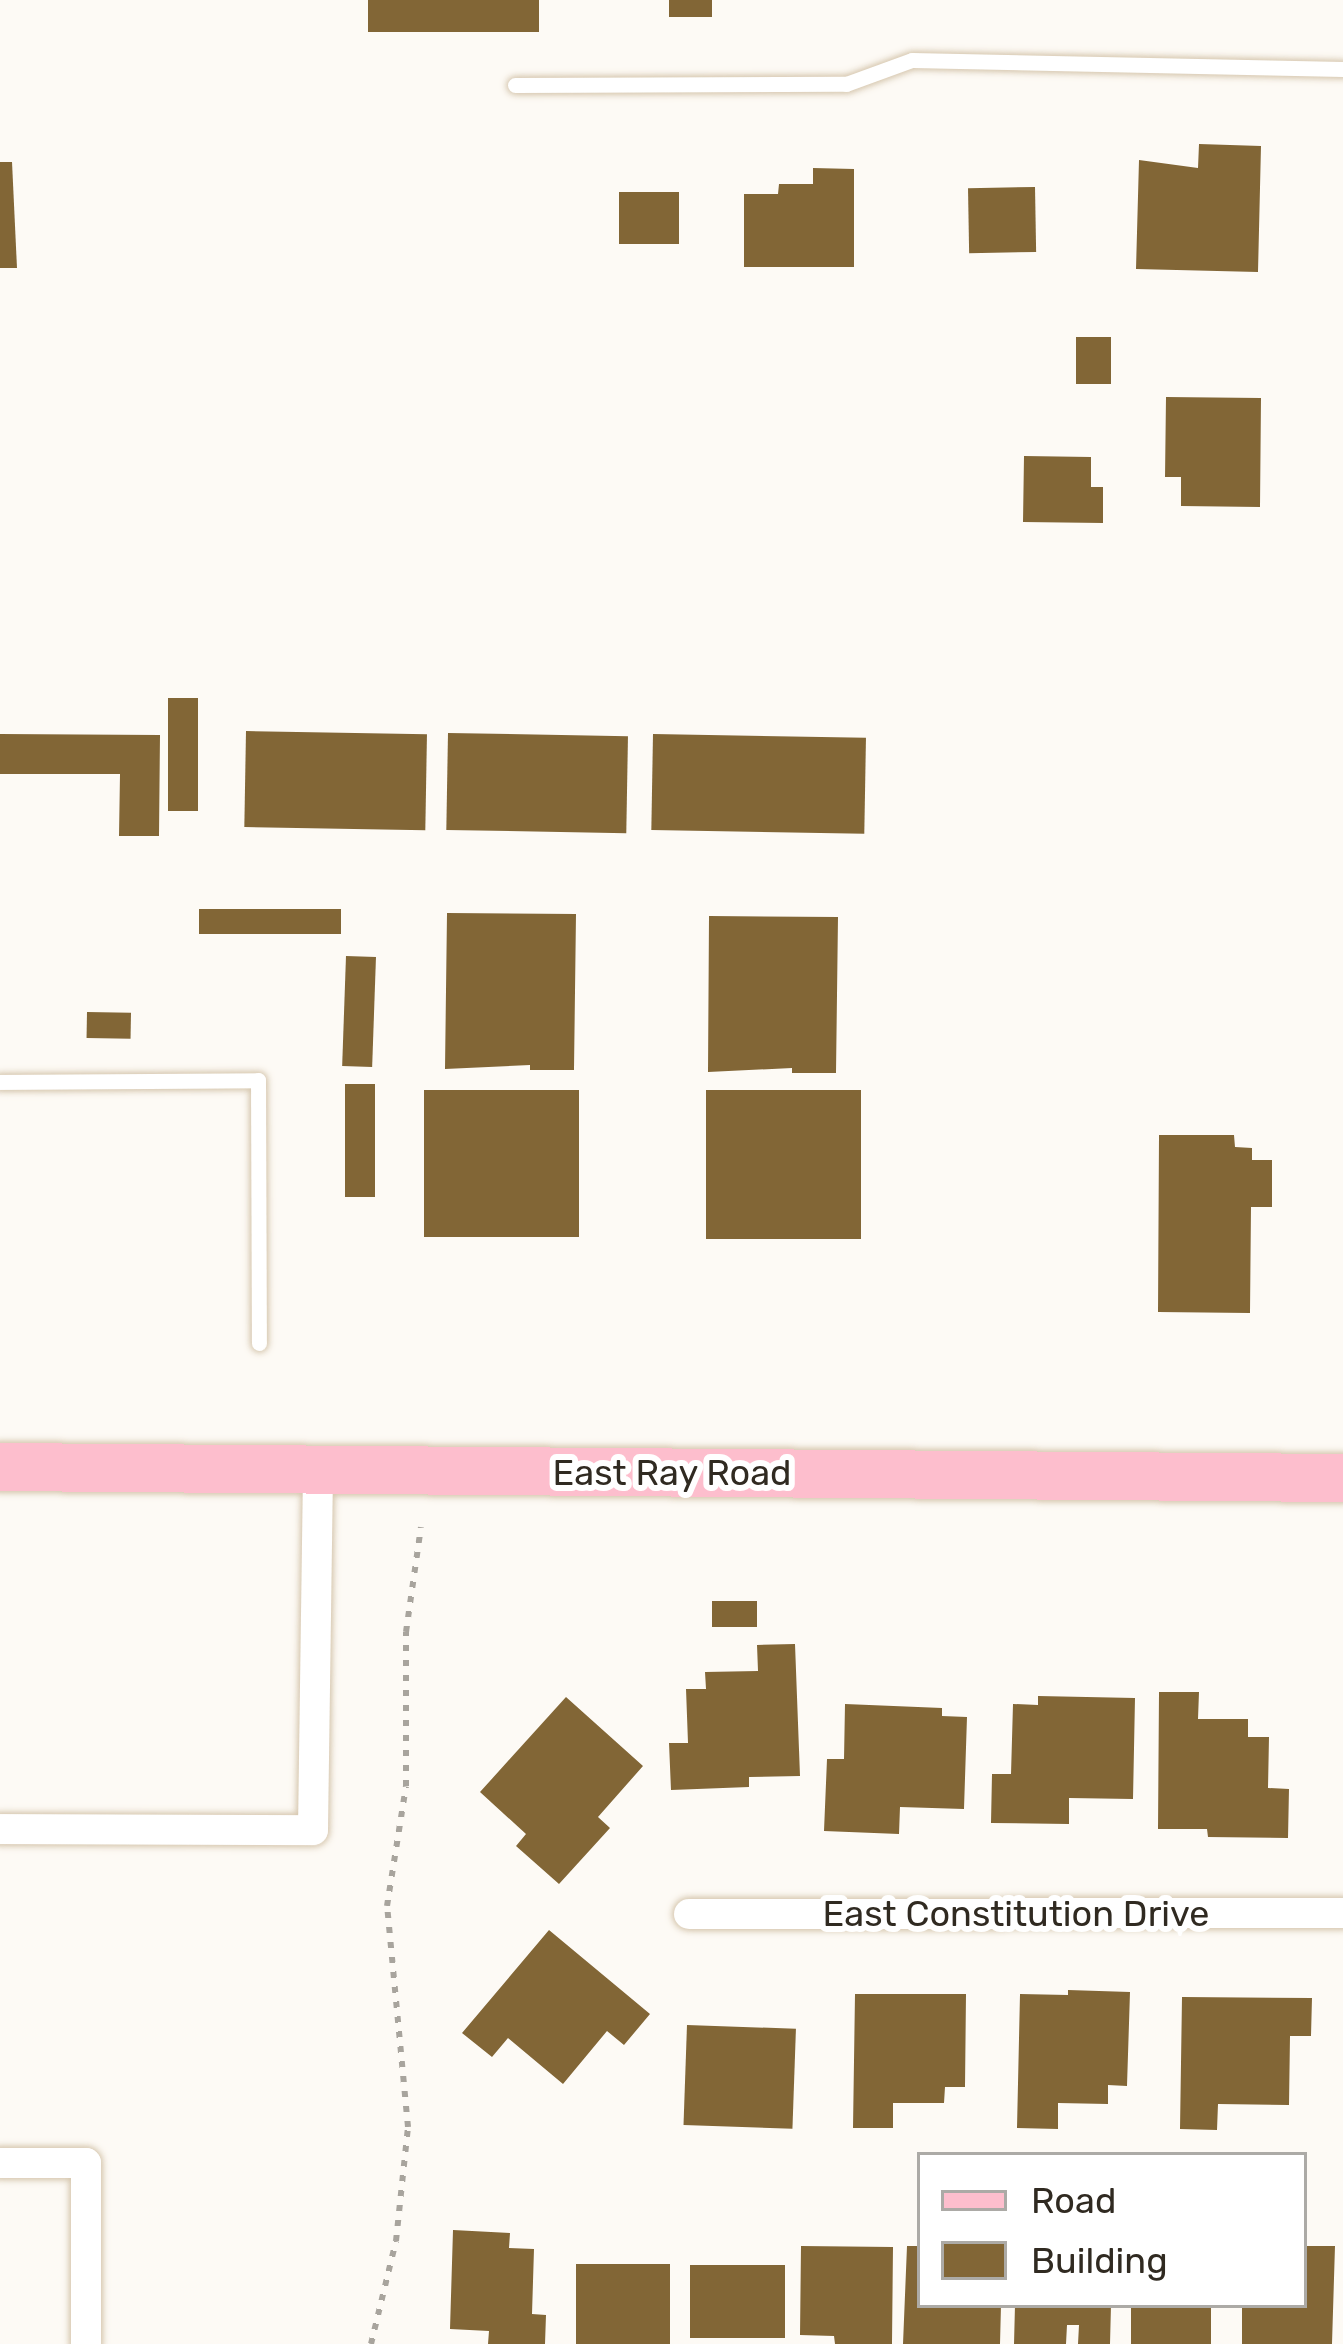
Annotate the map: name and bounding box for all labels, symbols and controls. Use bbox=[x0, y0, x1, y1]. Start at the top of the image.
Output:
street label: East Ray Road bbox=[552, 1451, 792, 1495]
street label: East Constitution Drive bbox=[823, 1892, 1209, 1936]
legend bbox=[917, 2152, 1307, 2308]
text: Road bbox=[1031, 2179, 1116, 2222]
text: Building bbox=[1031, 2239, 1168, 2282]

